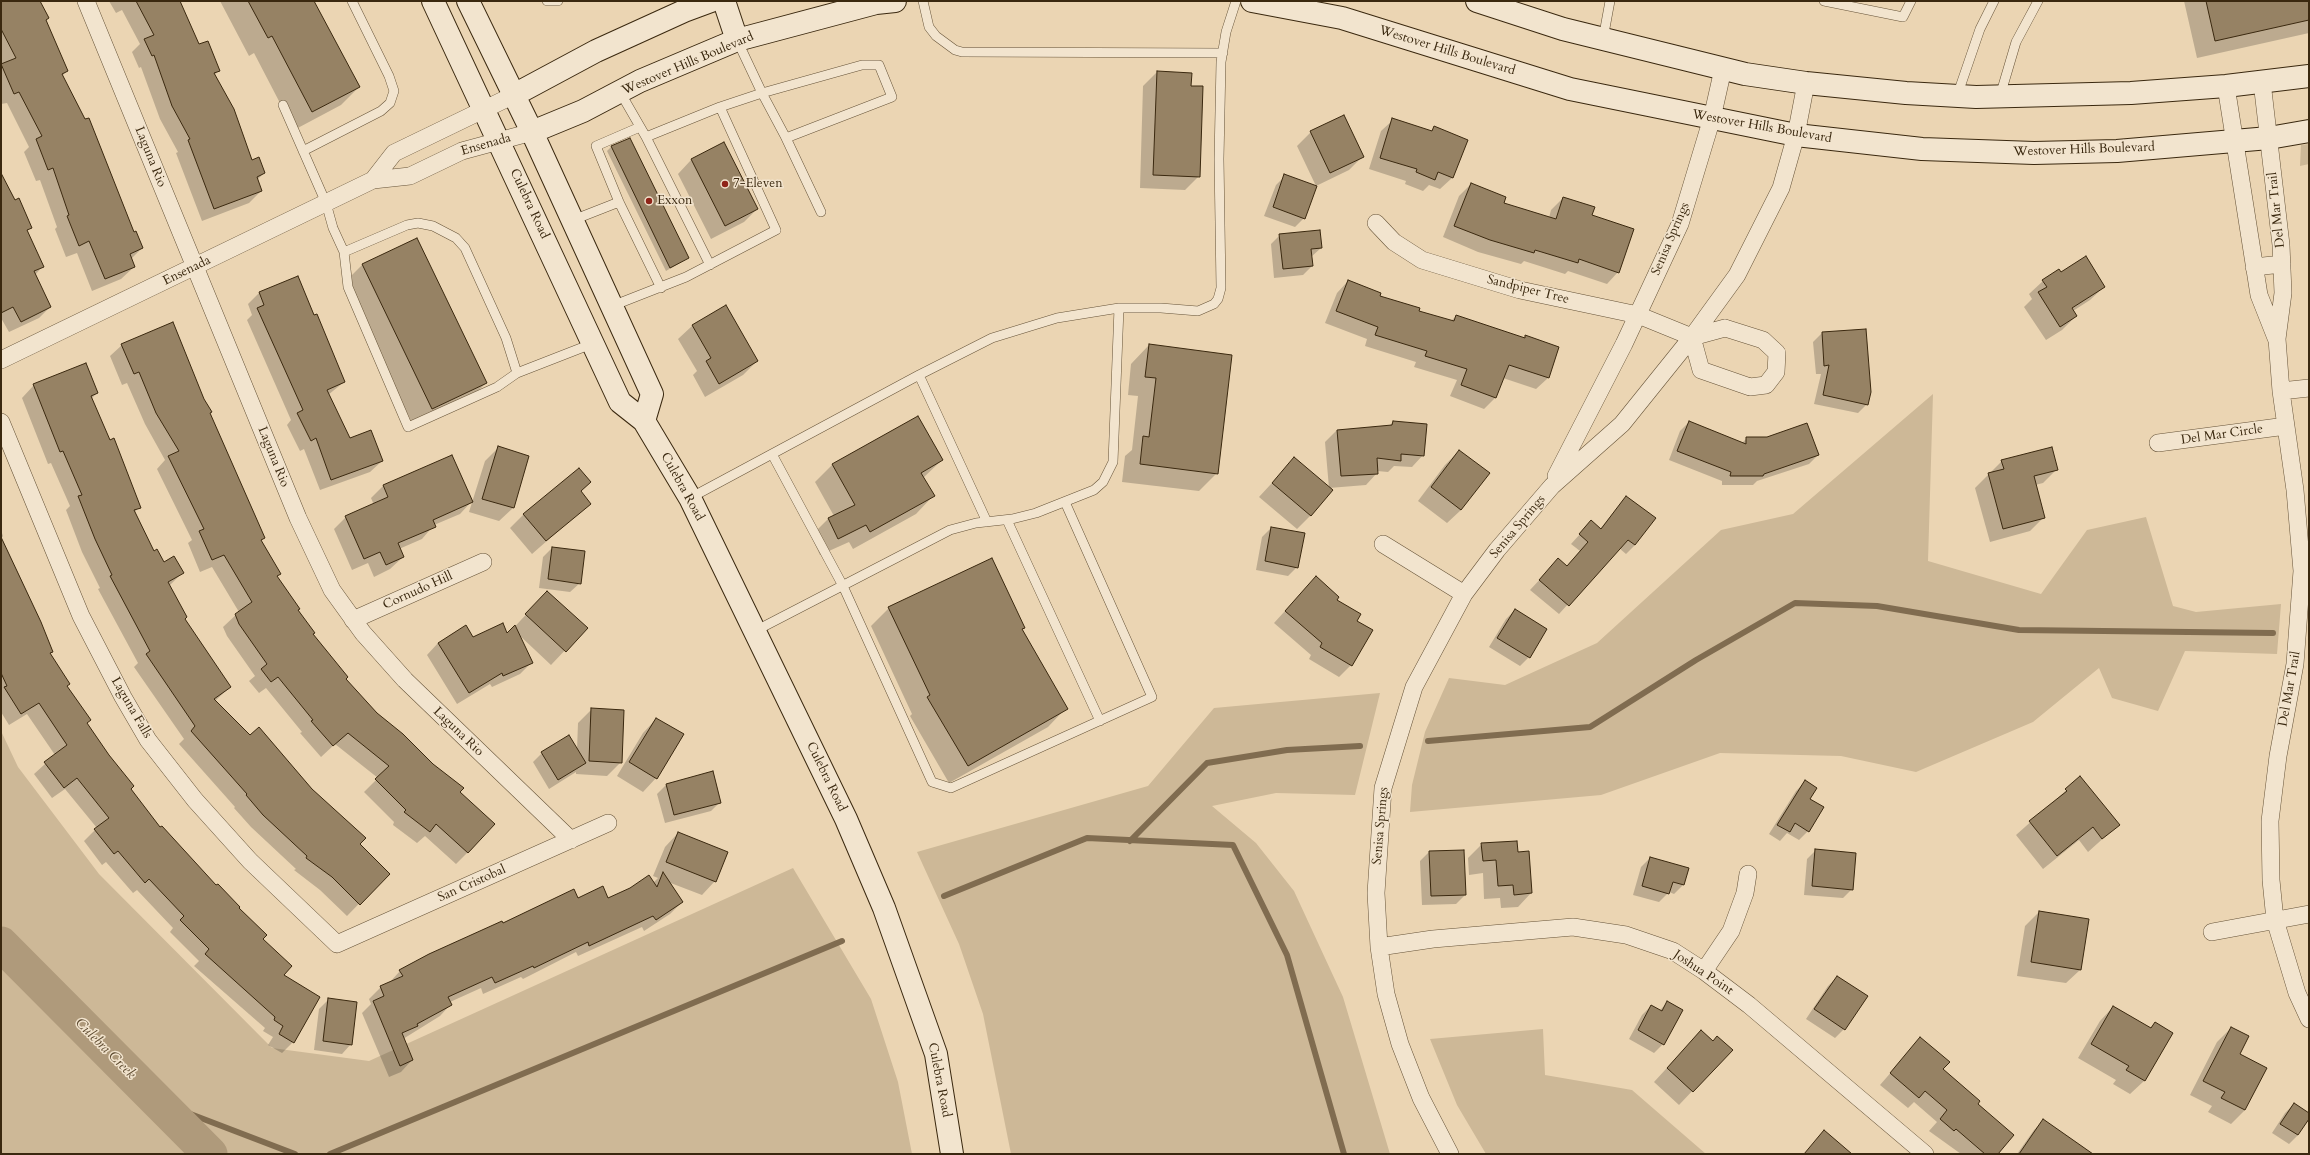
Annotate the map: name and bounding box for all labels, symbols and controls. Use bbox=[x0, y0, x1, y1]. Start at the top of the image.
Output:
street label: Westover Hills Boulevard bbox=[1377, 23, 1517, 79]
street label: Westover Hills Boulevard bbox=[620, 29, 756, 99]
street label: Westover Hills Boulevard bbox=[1691, 107, 1833, 147]
street label: Laguna Rio bbox=[131, 124, 169, 190]
street label: Ensenada bbox=[459, 130, 513, 160]
street label: Westover Hills Boulevard bbox=[2013, 140, 2155, 160]
street label: Culebra Road bbox=[506, 166, 552, 242]
street label: Del Mar Trail bbox=[2265, 171, 2289, 249]
place label: 7-Eleven bbox=[733, 176, 783, 192]
marker: 7-Eleven bbox=[720, 179, 730, 189]
place label: Exxon bbox=[657, 193, 692, 209]
marker: Exxon bbox=[644, 196, 654, 206]
street label: Senisa Springs bbox=[1649, 200, 1693, 278]
street label: Ensenada bbox=[161, 253, 213, 289]
street label: Sandpiper Tree bbox=[1485, 272, 1571, 308]
street label: Del Mar Circle bbox=[2180, 422, 2264, 448]
street label: Laguna Rio bbox=[254, 424, 292, 490]
street label: Culebra Road bbox=[657, 450, 707, 524]
street label: Senisa Springs bbox=[1487, 492, 1549, 562]
street label: Cornudo Hill bbox=[381, 569, 455, 613]
street label: Del Mar Trail bbox=[2276, 650, 2304, 728]
street label: Laguna Falls bbox=[107, 674, 155, 742]
street label: Laguna Rio bbox=[430, 704, 486, 760]
street label: Culebra Road bbox=[802, 740, 850, 814]
street label: Senisa Springs bbox=[1370, 787, 1392, 865]
street label: San Cristobal bbox=[436, 862, 508, 906]
street label: Joshua Point bbox=[1670, 947, 1736, 999]
water label: Culebra Creek bbox=[71, 1015, 139, 1083]
street label: Culebra Road bbox=[924, 1041, 954, 1119]

